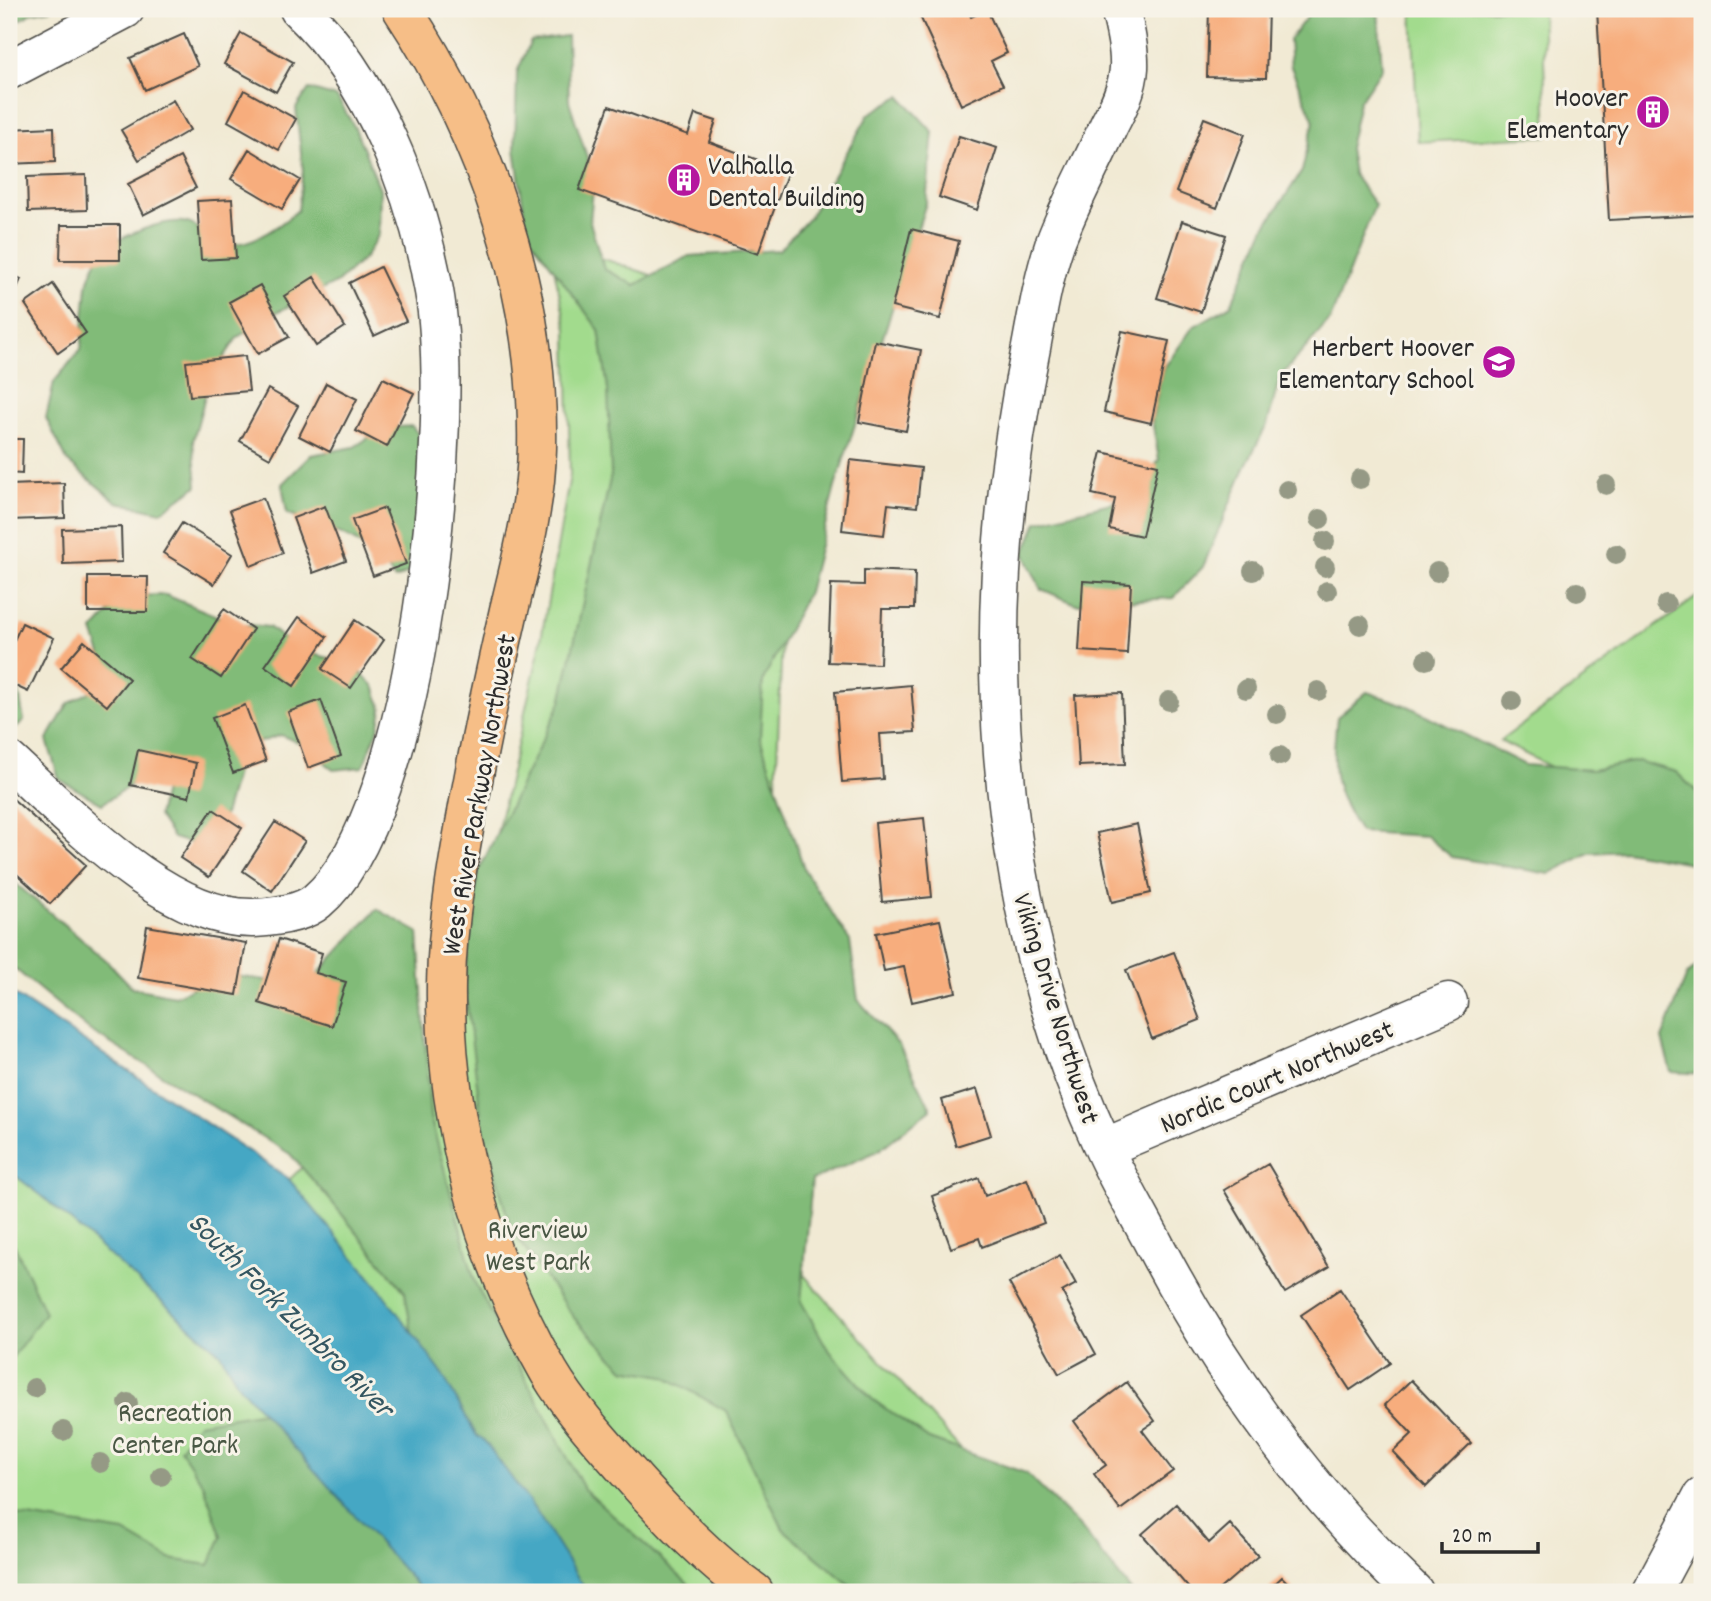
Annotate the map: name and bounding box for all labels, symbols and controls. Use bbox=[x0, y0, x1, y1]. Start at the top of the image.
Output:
place label: Hoover Elementary bbox=[1507, 81, 1629, 153]
building icon: Hoover Elementary bbox=[1634, 93, 1672, 131]
place label: Valhalla Dental Building bbox=[708, 149, 865, 221]
building icon: Valhalla Dental Building bbox=[665, 161, 703, 199]
place label: Herbert Hoover Elementary School bbox=[1278, 331, 1475, 403]
school or university icon: Herbert Hoover Elementary School bbox=[1480, 343, 1518, 381]
street label: West River Parkway Northwest bbox=[434, 631, 530, 959]
street label: Viking Drive Northwest bbox=[999, 889, 1107, 1130]
street label: Nordic Court Northwest bbox=[1155, 1012, 1401, 1147]
water label: South Fork Zumbro River bbox=[176, 1204, 404, 1432]
park label: Riverview West Park bbox=[486, 1213, 590, 1285]
park label: Recreation Center Park bbox=[112, 1396, 238, 1468]
scale bar bbox=[1442, 1510, 1538, 1554]
text: 20 m bbox=[1452, 1523, 1492, 1553]

